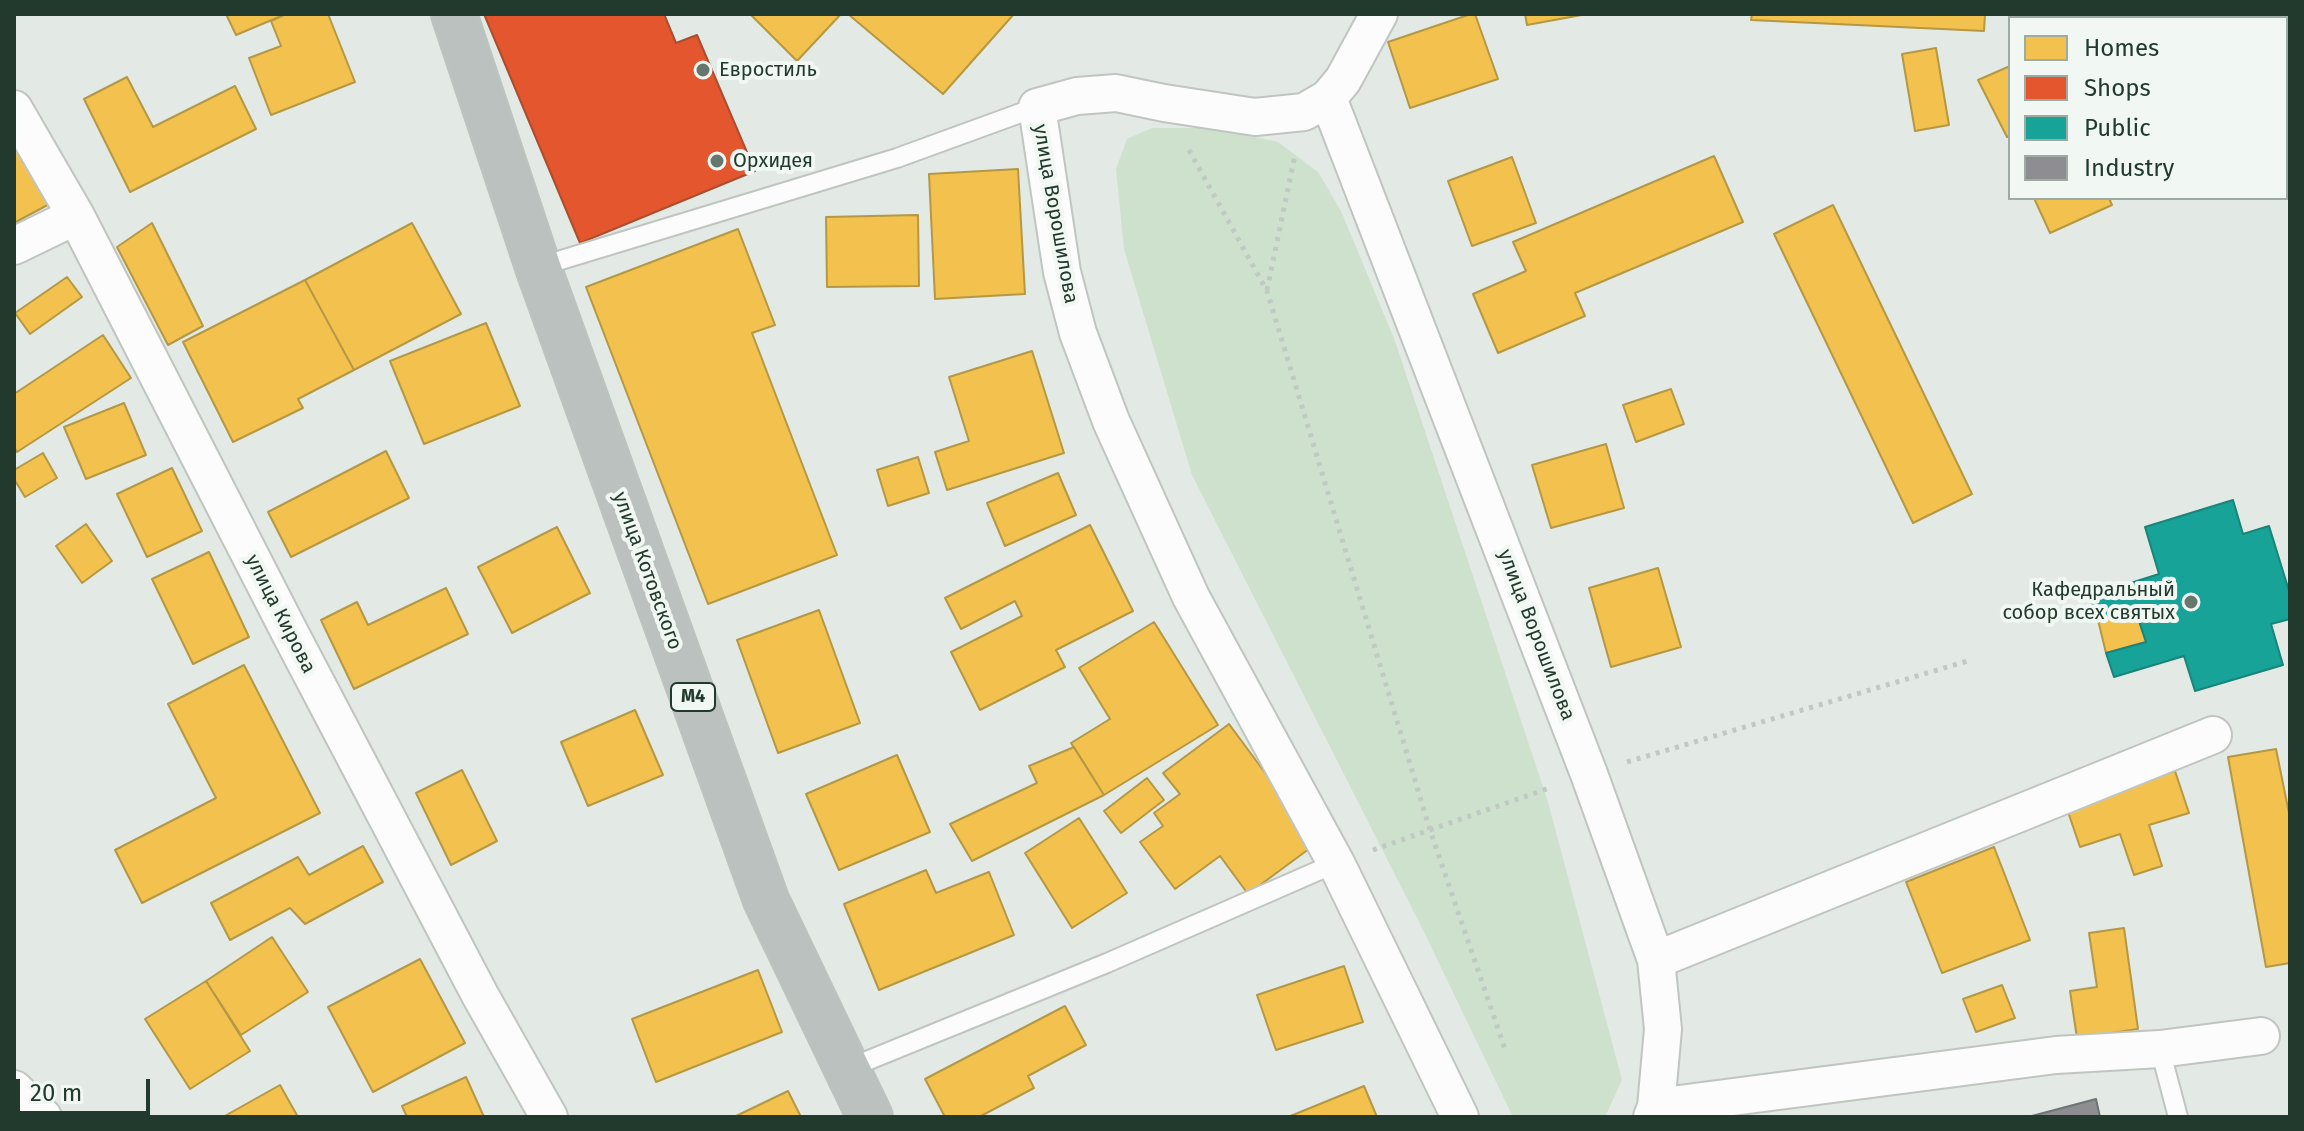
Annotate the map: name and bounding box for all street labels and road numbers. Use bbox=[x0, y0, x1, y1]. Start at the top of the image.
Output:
street label: улица Ворошилова bbox=[1027, 123, 1083, 305]
street label: улица Котовского bbox=[607, 489, 687, 653]
street label: улица Ворошилова bbox=[1492, 546, 1580, 724]
street label: улица Кирова bbox=[240, 550, 320, 678]
road number: M4 bbox=[671, 683, 715, 711]

